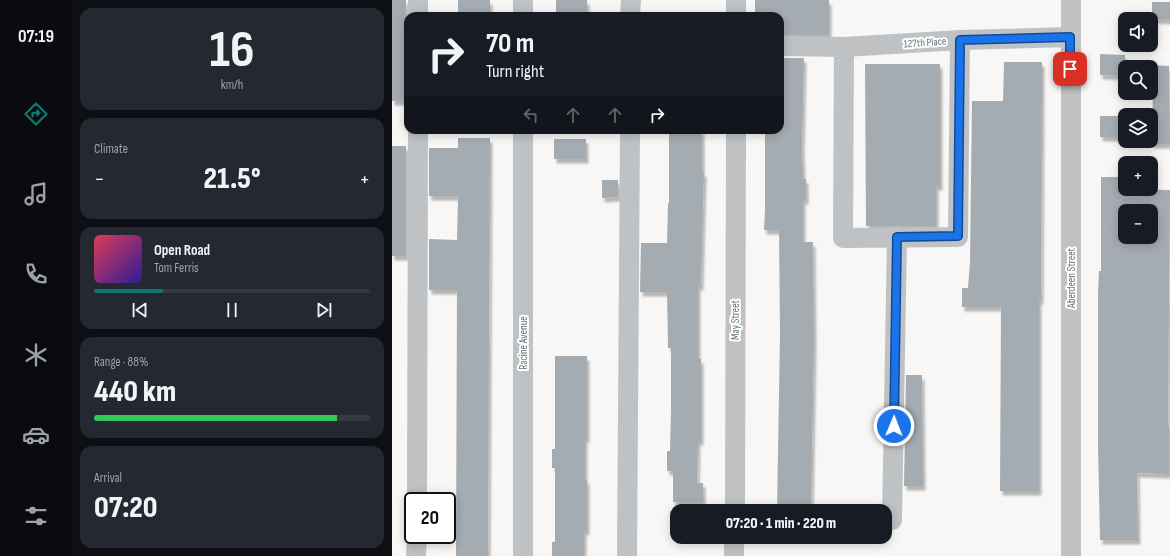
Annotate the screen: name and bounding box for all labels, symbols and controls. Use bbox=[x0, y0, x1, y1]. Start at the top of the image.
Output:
map controls bbox=[1118, 12, 1158, 244]
button: sound bbox=[1118, 12, 1158, 52]
text: 16 bbox=[210, 19, 254, 82]
text: 07:19 bbox=[18, 26, 54, 47]
text: 70 m bbox=[486, 27, 534, 60]
icon: right bbox=[420, 28, 472, 80]
street label: 127th Place bbox=[903, 35, 947, 50]
pin bbox=[1053, 52, 1087, 86]
icon: arrive bbox=[1059, 58, 1081, 80]
button: search bbox=[1118, 60, 1158, 100]
text: Turn right bbox=[486, 61, 544, 82]
text: km/h bbox=[221, 77, 243, 93]
icon: directions bbox=[22, 100, 50, 128]
icon: left bbox=[520, 104, 542, 126]
icon: ahead bbox=[562, 104, 584, 126]
icon: ahead bbox=[604, 104, 626, 126]
icon: right bbox=[646, 104, 668, 126]
button: layers bbox=[1118, 108, 1158, 148]
text: Climate bbox=[94, 141, 128, 157]
button: + bbox=[1118, 156, 1158, 196]
text: 21.5° bbox=[203, 161, 261, 197]
text: − bbox=[94, 166, 105, 193]
text: + bbox=[359, 166, 370, 193]
icon: music bbox=[22, 180, 50, 208]
button: − bbox=[1118, 204, 1158, 244]
text: Open Road bbox=[154, 241, 210, 260]
street label: Aberdeen Street bbox=[1065, 247, 1078, 309]
icon: phone bbox=[22, 260, 50, 288]
text: Tom Ferris bbox=[154, 260, 199, 276]
icon: previous bbox=[129, 299, 151, 321]
icon: pause bbox=[221, 299, 243, 321]
icon: next bbox=[313, 299, 335, 321]
street label: May Street bbox=[729, 299, 742, 340]
street label: Racine Avenue bbox=[517, 316, 530, 370]
icon: climate bbox=[22, 341, 50, 369]
text: Range · 88% bbox=[94, 354, 148, 370]
text: 440 km bbox=[94, 374, 176, 410]
position arrow bbox=[873, 405, 915, 447]
icon: car bbox=[22, 421, 50, 449]
text: Arrival bbox=[94, 470, 122, 486]
text: 07:20 bbox=[94, 490, 158, 526]
speed limit sign: 20 bbox=[404, 492, 456, 544]
icon: filters bbox=[22, 502, 50, 530]
text: 07:20 · 1 min · 220 m bbox=[726, 514, 836, 533]

